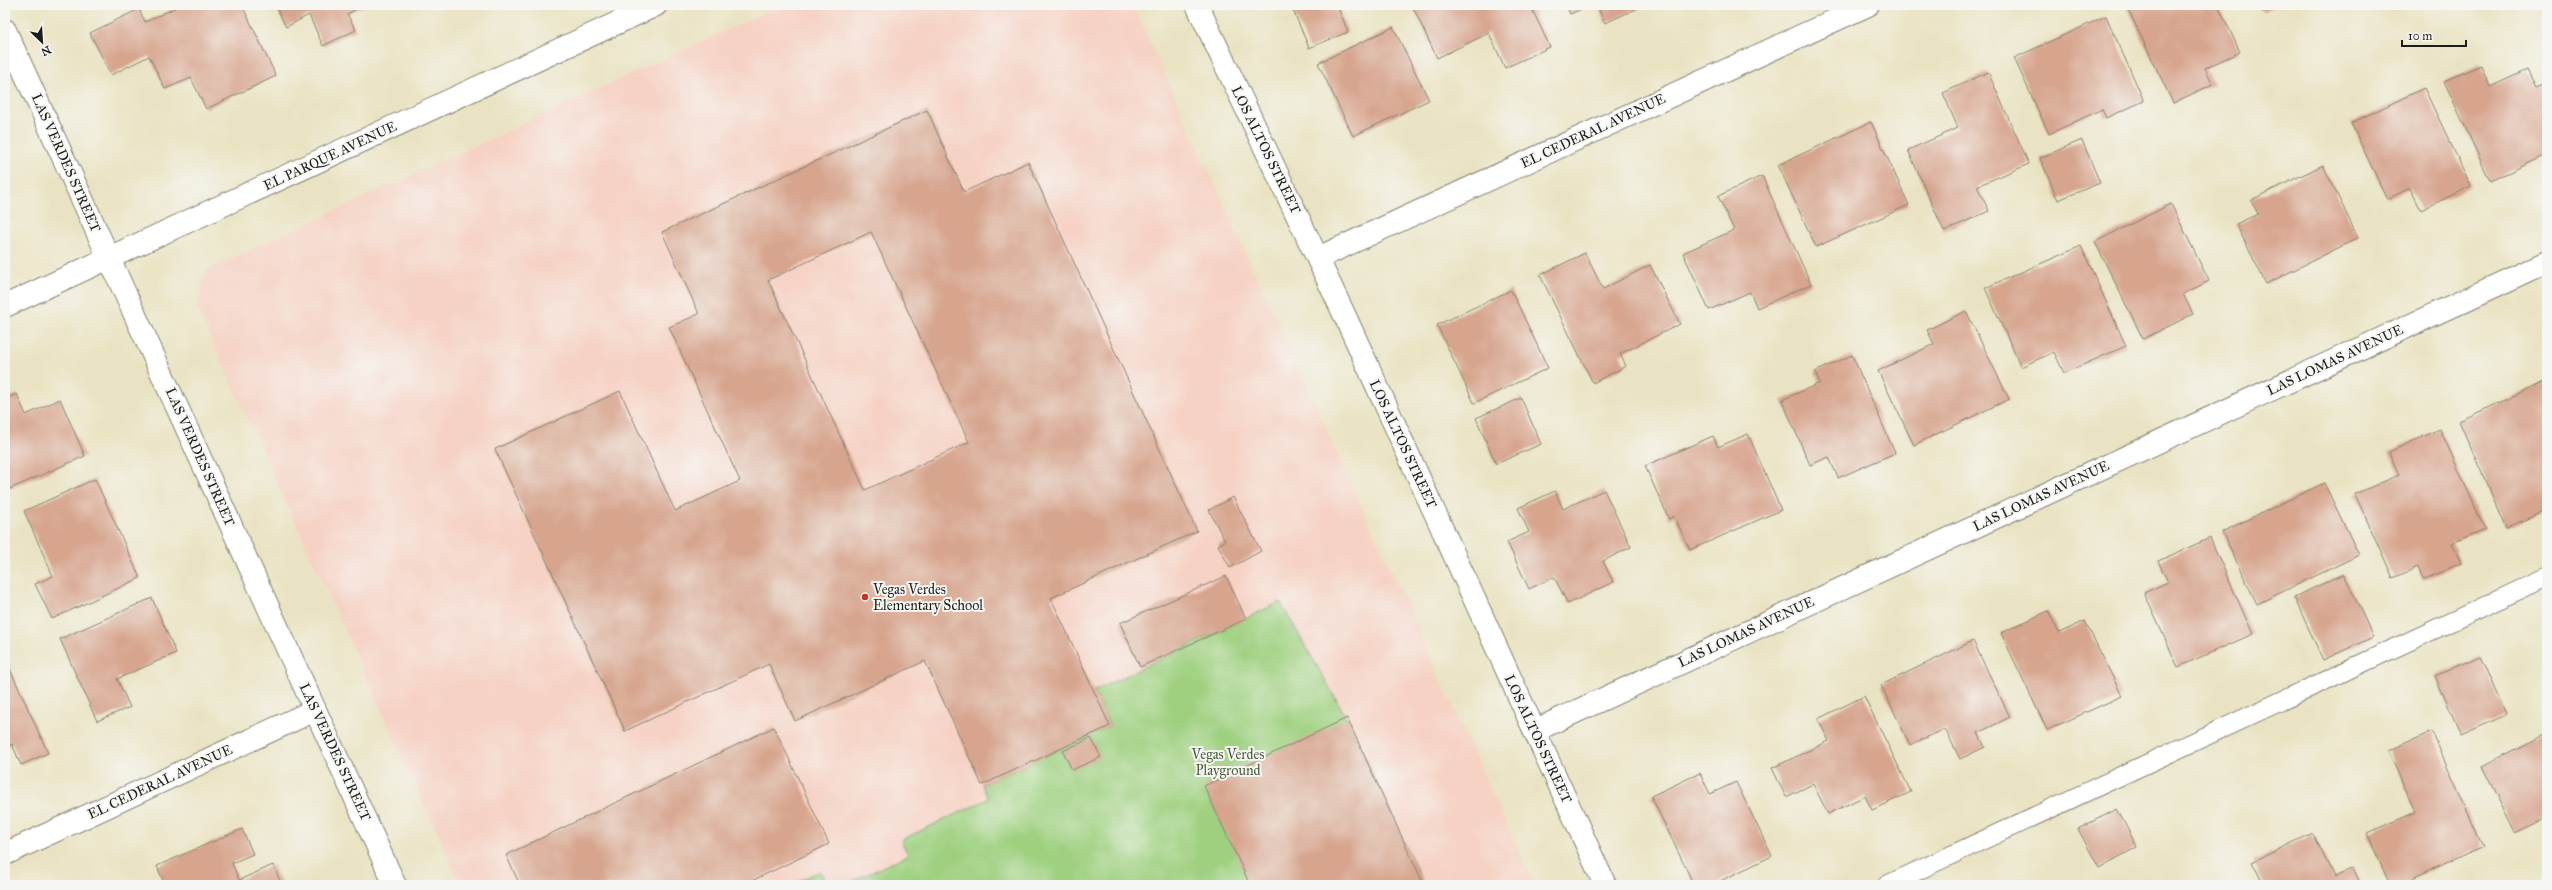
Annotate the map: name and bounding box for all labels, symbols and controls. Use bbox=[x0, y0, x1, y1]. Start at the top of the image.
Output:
north arrow bbox=[22, 22, 62, 62]
scale bar bbox=[2402, 22, 2466, 48]
text: 10 m bbox=[2408, 29, 2432, 43]
text: N bbox=[38, 43, 53, 59]
street label: LOS ALTOS STREET bbox=[1228, 83, 1304, 217]
street label: EL CEDERAL AVENUE bbox=[1518, 90, 1668, 172]
street label: LAS VERDES STREET bbox=[28, 91, 104, 235]
street label: EL PARQUE AVENUE bbox=[261, 118, 399, 194]
street label: LAS LOMAS AVENUE bbox=[2264, 321, 2406, 399]
street label: LOS ALTOS STREET bbox=[1366, 377, 1440, 511]
street label: LAS VERDES STREET bbox=[162, 385, 238, 529]
street label: LAS LOMAS AVENUE bbox=[1970, 457, 2112, 535]
place label: Vegas Verdes Elementary School bbox=[872, 581, 983, 614]
marker: Vegas Verdes Elementary School bbox=[860, 592, 870, 602]
street label: LAS LOMAS AVENUE bbox=[1675, 593, 1817, 671]
street label: LOS ALTOS STREET bbox=[1501, 672, 1575, 806]
street label: LAS VERDES STREET bbox=[296, 680, 375, 824]
street label: EL CEDERAL AVENUE bbox=[85, 741, 235, 823]
park label: Vegas Verdes Playground bbox=[1191, 746, 1264, 779]

